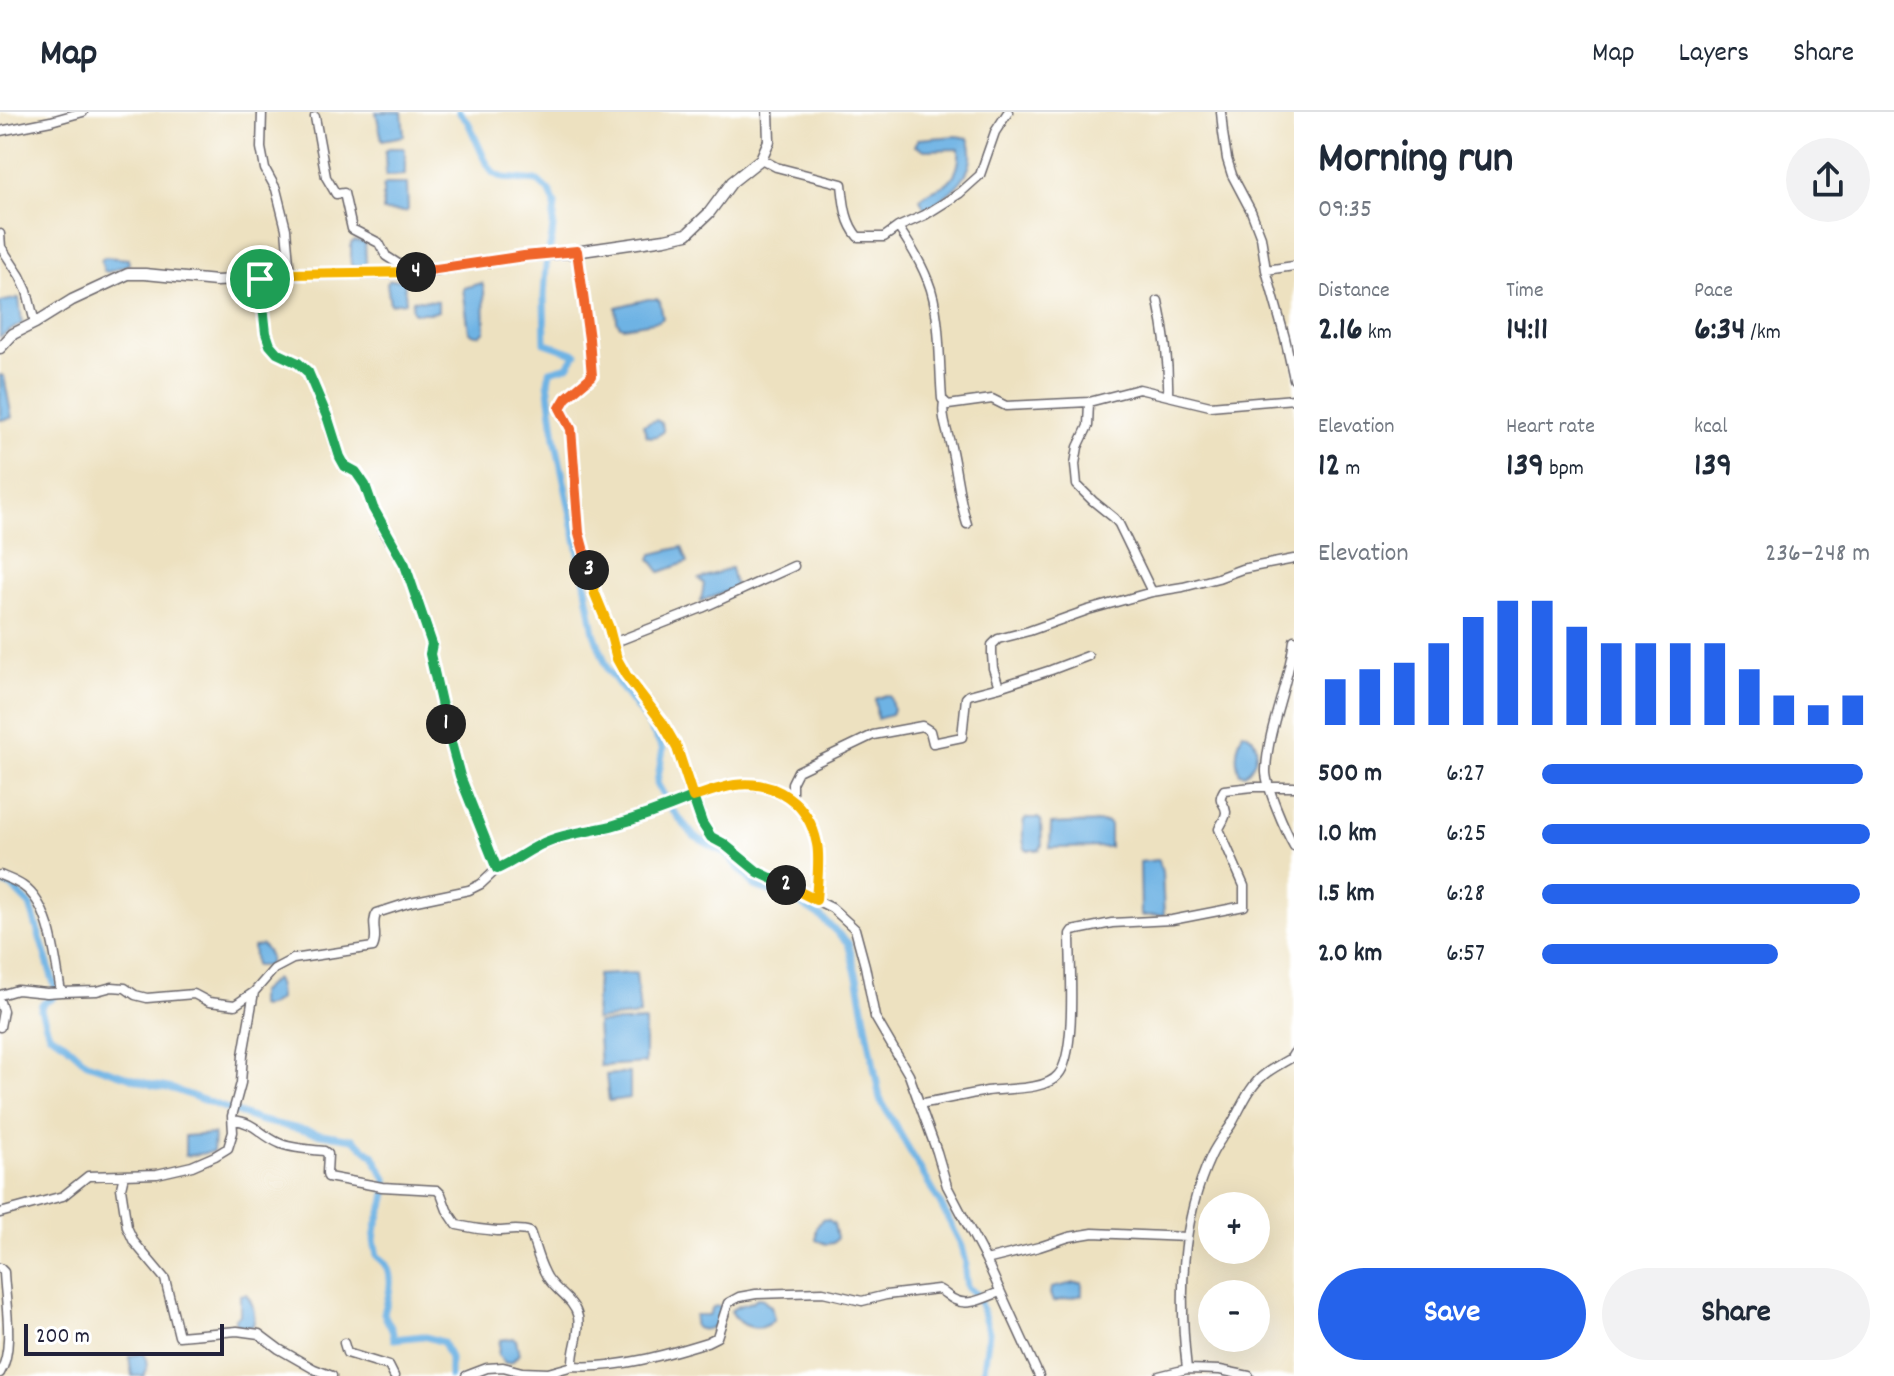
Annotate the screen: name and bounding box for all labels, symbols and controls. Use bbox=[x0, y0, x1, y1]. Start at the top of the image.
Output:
text: Map bbox=[40, 28, 98, 83]
text: Map bbox=[1592, 35, 1635, 75]
text: Layers bbox=[1679, 35, 1749, 75]
text: Share bbox=[1793, 35, 1854, 75]
text: Morning run bbox=[1318, 130, 1513, 193]
button: share bbox=[1786, 138, 1870, 222]
text: 09:35 bbox=[1318, 192, 1372, 229]
pin bbox=[226, 245, 294, 313]
pin: 4 bbox=[396, 252, 436, 292]
text: 4 bbox=[411, 256, 421, 287]
icon: arrive bbox=[238, 257, 282, 301]
text: Distance bbox=[1318, 276, 1390, 307]
text: Time bbox=[1506, 276, 1544, 307]
text: Pace bbox=[1694, 276, 1733, 307]
text: 2.16 bbox=[1318, 307, 1363, 356]
text: 14:11 bbox=[1506, 307, 1548, 356]
text: 6:34 bbox=[1694, 307, 1746, 356]
text: km bbox=[1363, 318, 1392, 349]
text: /km bbox=[1746, 318, 1781, 349]
text: Elevation bbox=[1318, 412, 1395, 443]
text: Heart rate bbox=[1506, 412, 1595, 443]
text: kcal bbox=[1694, 412, 1727, 443]
text: 12 bbox=[1318, 443, 1340, 492]
text: 139 bbox=[1506, 443, 1544, 492]
text: 139 bbox=[1694, 443, 1732, 492]
text: m bbox=[1340, 454, 1360, 485]
text: bpm bbox=[1544, 454, 1584, 485]
text: Elevation bbox=[1318, 536, 1408, 573]
text: 236–248 m bbox=[1765, 536, 1870, 573]
pin: 3 bbox=[569, 550, 609, 590]
text: 3 bbox=[584, 554, 594, 585]
pin: 1 bbox=[426, 704, 466, 744]
text: 1 bbox=[444, 708, 448, 739]
text: 500 m bbox=[1318, 756, 1382, 793]
text: 6:27 bbox=[1446, 756, 1484, 793]
text: 1.0 km bbox=[1318, 816, 1377, 853]
text: 6:25 bbox=[1446, 816, 1486, 853]
pin: 2 bbox=[766, 865, 806, 905]
text: 2 bbox=[781, 869, 791, 900]
text: 1.5 km bbox=[1318, 876, 1375, 913]
text: 6:28 bbox=[1446, 876, 1485, 913]
text: 2.0 km bbox=[1318, 936, 1382, 973]
text: 6:57 bbox=[1446, 936, 1485, 973]
map controls bbox=[1198, 1192, 1270, 1352]
button: + bbox=[1198, 1192, 1270, 1264]
button: Save bbox=[1318, 1268, 1586, 1360]
button: Share bbox=[1602, 1268, 1870, 1360]
button: − bbox=[1198, 1280, 1270, 1352]
scale bar bbox=[24, 1320, 224, 1356]
text: 200 m bbox=[36, 1322, 90, 1353]

